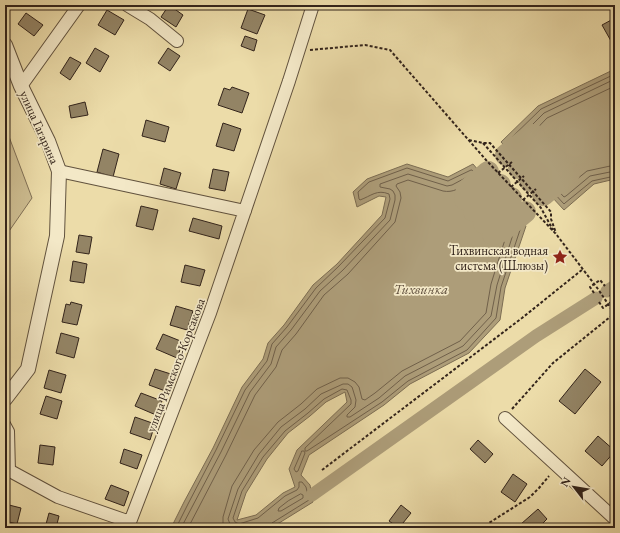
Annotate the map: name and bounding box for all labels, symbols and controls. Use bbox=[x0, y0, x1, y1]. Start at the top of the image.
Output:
street label: улица Гагарина bbox=[16, 88, 64, 167]
place label: Тихвинская водная система (Шлюзы) bbox=[449, 242, 548, 274]
place icon: Тихвинская водная система (Шлюзы) bbox=[551, 248, 569, 266]
water label: Тихвинка bbox=[394, 280, 448, 298]
street label: улица Римского-Корсакова bbox=[142, 295, 209, 435]
north arrow bbox=[554, 467, 594, 507]
text: N bbox=[557, 474, 574, 489]

